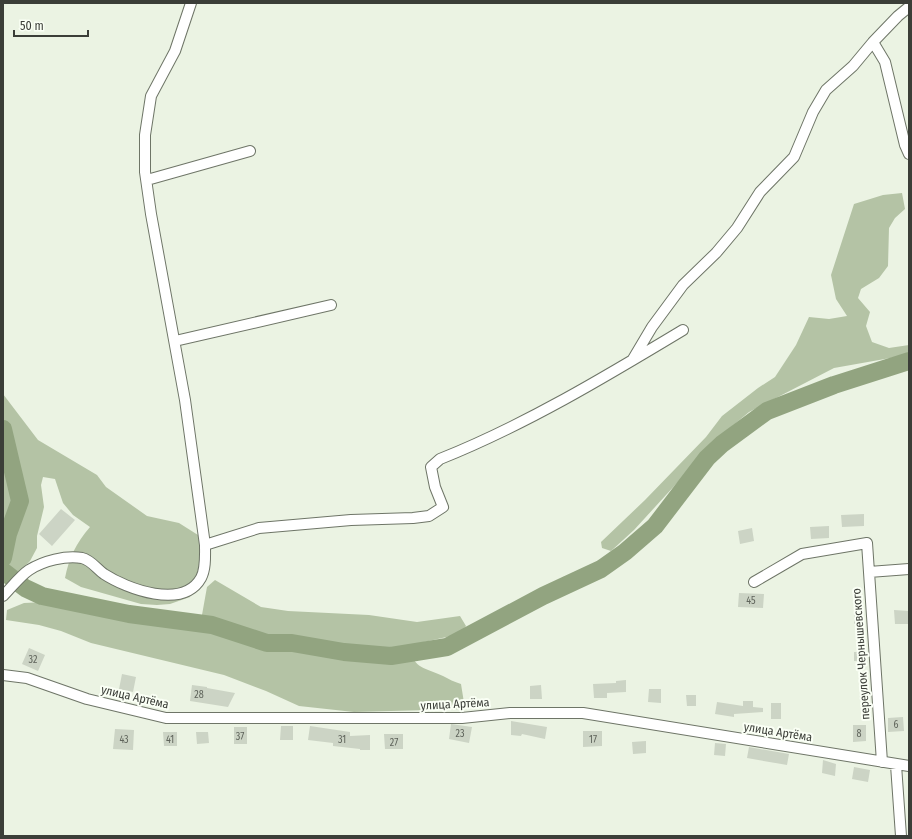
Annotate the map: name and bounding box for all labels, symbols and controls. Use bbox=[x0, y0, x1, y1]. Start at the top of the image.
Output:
scale bar bbox=[14, 12, 88, 38]
text: 50 m bbox=[20, 19, 44, 33]
street label: переулок Чернышевского bbox=[849, 588, 873, 720]
house number: 45 bbox=[746, 595, 756, 607]
house number: 32 bbox=[29, 654, 38, 666]
street label: улица Артёма bbox=[100, 682, 170, 712]
house number: 28 bbox=[194, 689, 204, 701]
street label: улица Артёма bbox=[420, 695, 490, 713]
house number: 6 bbox=[894, 719, 899, 731]
street label: улица Артёма bbox=[743, 720, 813, 744]
house number: 23 bbox=[456, 728, 465, 740]
house number: 8 bbox=[857, 728, 862, 740]
house number: 37 bbox=[236, 731, 244, 743]
house number: 43 bbox=[119, 734, 129, 746]
house number: 41 bbox=[166, 734, 174, 746]
house number: 31 bbox=[338, 734, 346, 746]
house number: 17 bbox=[589, 734, 597, 746]
house number: 27 bbox=[390, 737, 398, 749]

